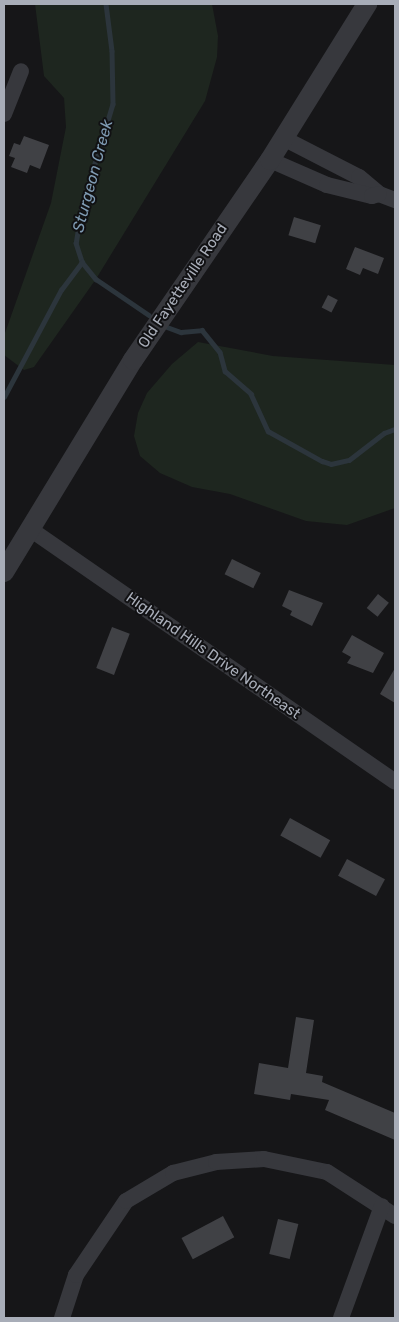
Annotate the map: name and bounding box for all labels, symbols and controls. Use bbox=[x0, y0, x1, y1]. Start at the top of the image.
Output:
water label: Sturgeon Creek bbox=[69, 118, 117, 234]
street label: Old Fayetteville Road bbox=[135, 220, 231, 352]
street label: Highland Hills Drive Northeast bbox=[122, 589, 304, 723]

